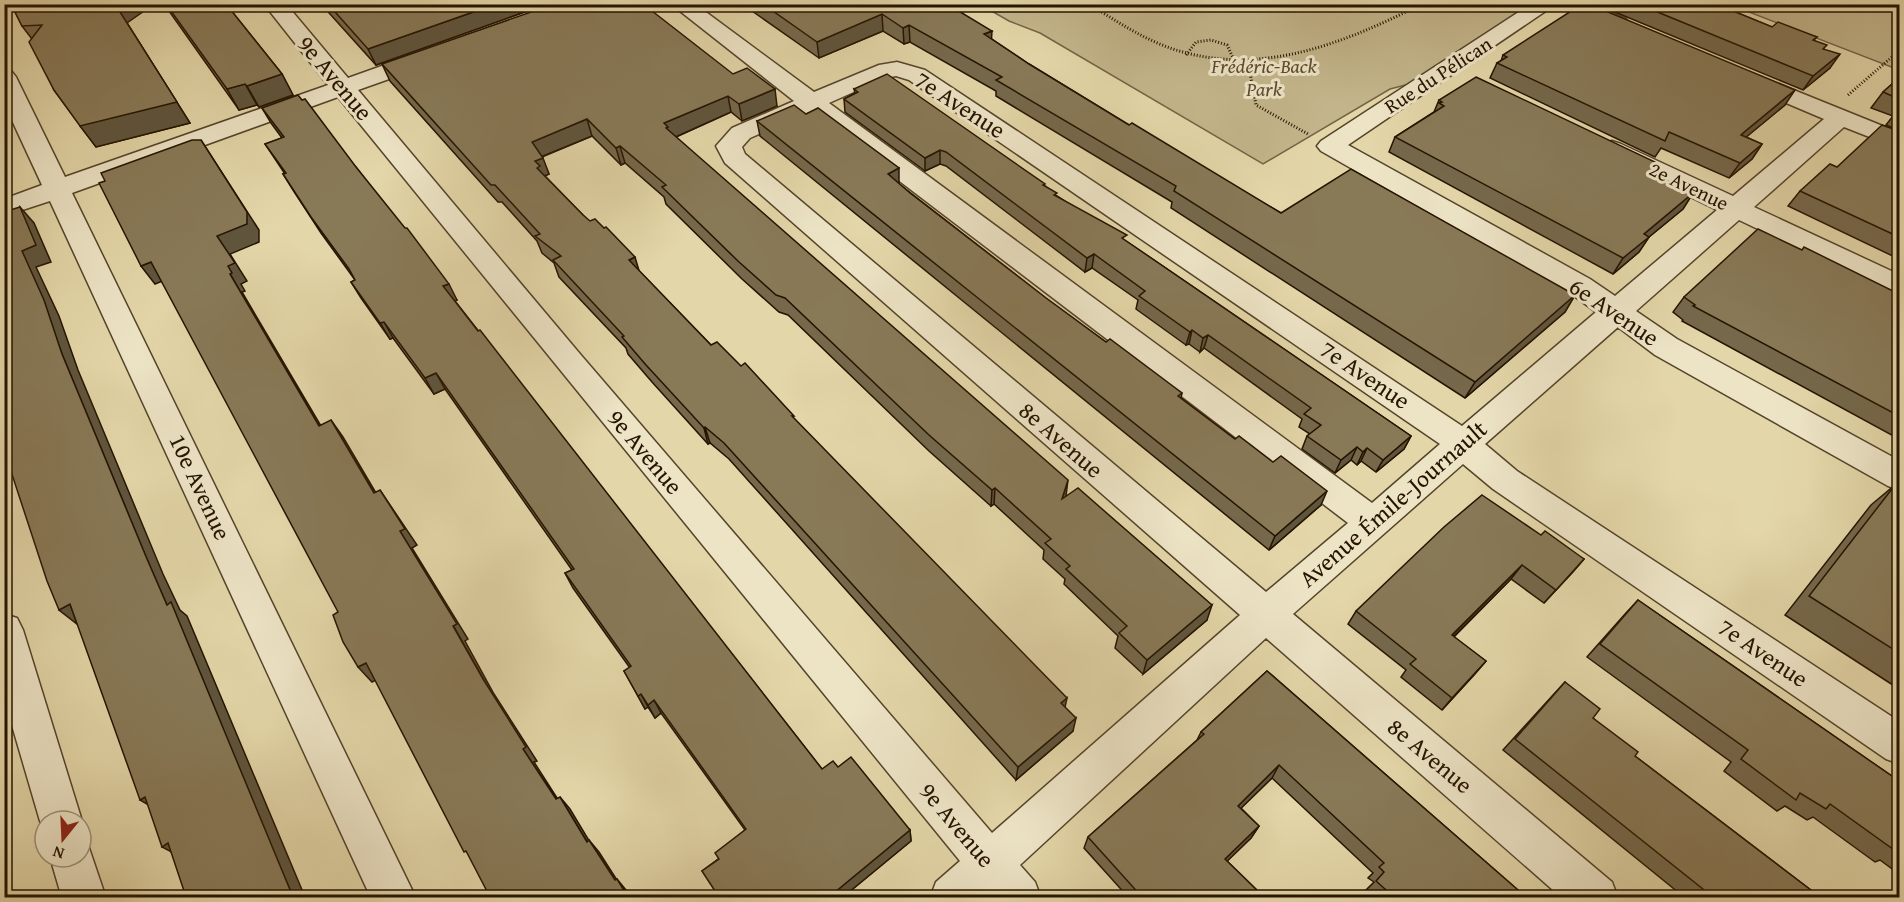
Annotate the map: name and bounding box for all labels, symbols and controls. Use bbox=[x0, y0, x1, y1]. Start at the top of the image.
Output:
street label: 9e Avenue bbox=[289, 27, 382, 128]
street label: Rue du Pélican bbox=[1378, 29, 1497, 120]
park label: Frédéric-Back Park bbox=[1210, 51, 1318, 103]
street label: 7e Avenue bbox=[908, 62, 1013, 147]
street label: 2e Avenue bbox=[1645, 154, 1734, 217]
street label: 6e Avenue bbox=[1562, 269, 1666, 355]
street label: 7e Avenue bbox=[1313, 332, 1417, 418]
street label: 8e Avenue bbox=[1011, 393, 1111, 486]
street label: 9e Avenue bbox=[599, 401, 692, 502]
street label: Avenue Émile-Journault bbox=[1291, 412, 1495, 595]
street label: 10e Avenue bbox=[161, 428, 240, 546]
street label: 7e Avenue bbox=[1711, 610, 1815, 696]
street label: 8e Avenue bbox=[1380, 709, 1481, 802]
street label: 9e Avenue bbox=[911, 774, 1004, 875]
north arrow bbox=[33, 809, 93, 869]
text: N bbox=[49, 840, 67, 866]

